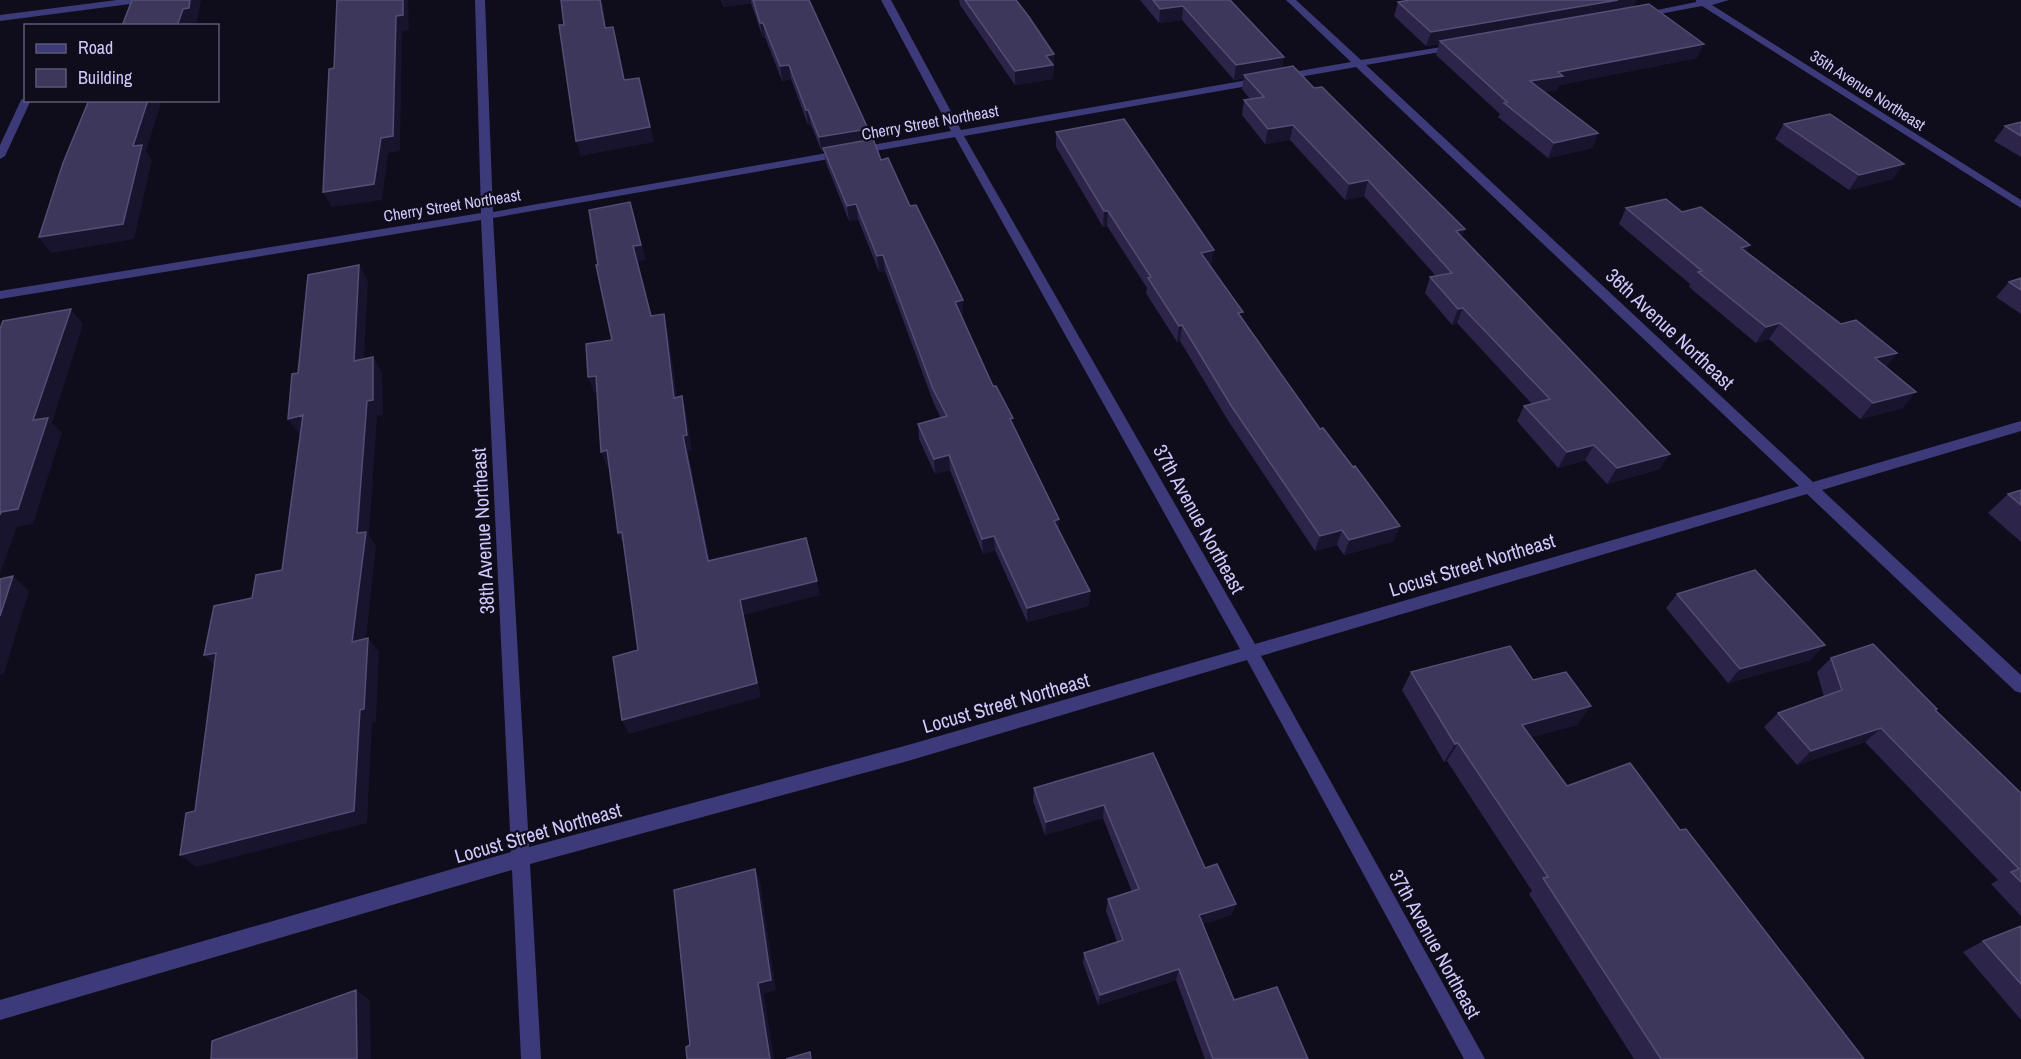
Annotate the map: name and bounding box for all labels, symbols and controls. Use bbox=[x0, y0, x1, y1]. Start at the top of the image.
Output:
legend bbox=[24, 24, 219, 102]
text: Road bbox=[78, 35, 113, 60]
street label: 35th Avenue Northeast bbox=[1806, 44, 1930, 136]
text: Building bbox=[78, 65, 133, 90]
street label: Cherry Street Northeast bbox=[860, 99, 1000, 145]
street label: Cherry Street Northeast bbox=[382, 183, 522, 227]
street label: 36th Avenue Northeast bbox=[1600, 262, 1741, 396]
street label: 37th Avenue Northeast bbox=[1147, 439, 1252, 599]
street label: 38th Avenue Northeast bbox=[465, 447, 500, 615]
street label: Locust Street Northeast bbox=[1386, 526, 1559, 603]
street label: Locust Street Northeast bbox=[919, 666, 1093, 739]
street label: Locust Street Northeast bbox=[451, 796, 625, 869]
street label: 37th Avenue Northeast bbox=[1383, 864, 1488, 1024]

